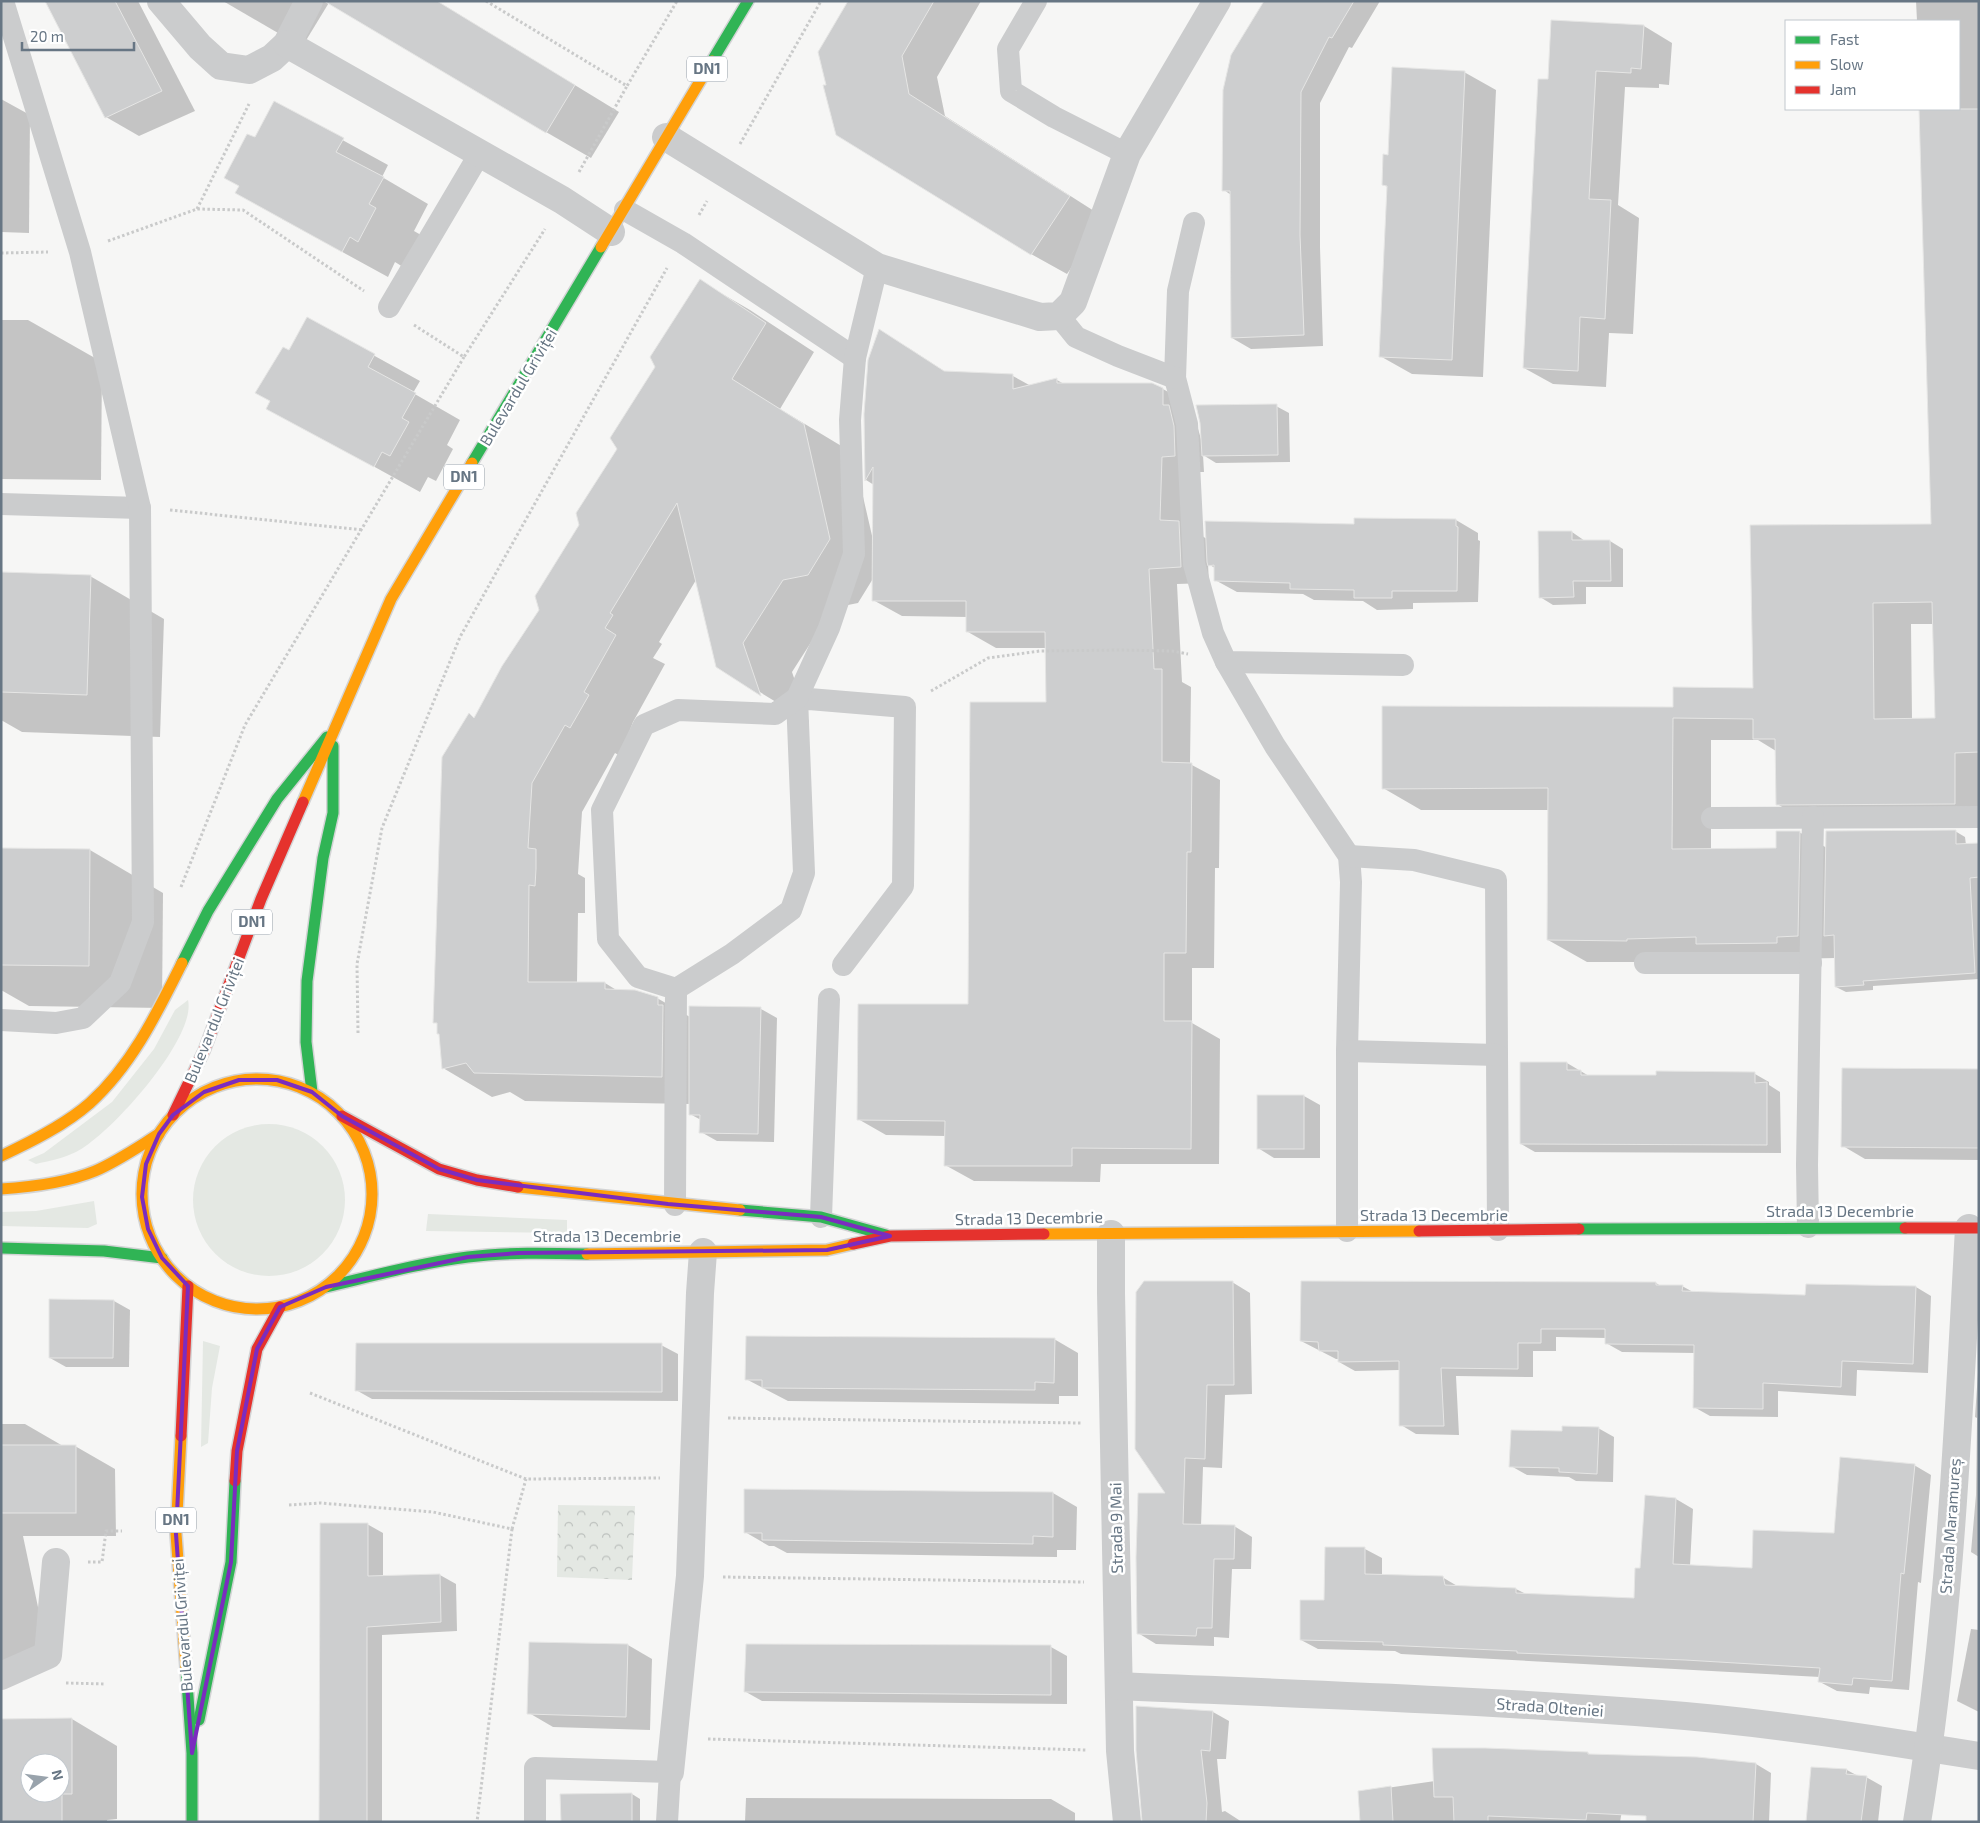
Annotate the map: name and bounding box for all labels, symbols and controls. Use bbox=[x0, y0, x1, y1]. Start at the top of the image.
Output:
scale bar bbox=[22, 20, 135, 52]
legend bbox=[1785, 20, 1960, 110]
text: 20 m bbox=[30, 27, 64, 45]
text: Fast bbox=[1830, 30, 1860, 48]
text: Slow bbox=[1830, 55, 1864, 73]
road number: DN1 bbox=[687, 56, 727, 82]
text: Jam bbox=[1830, 80, 1856, 98]
street label: Bulevardul Griviței bbox=[475, 325, 562, 450]
road number: DN1 bbox=[444, 464, 484, 490]
road number: DN1 bbox=[232, 910, 272, 934]
street label: Bulevardul Griviței bbox=[180, 954, 249, 1086]
street label: Strada 13 Decembrie bbox=[1766, 1201, 1914, 1220]
street label: Strada 13 Decembrie bbox=[1360, 1205, 1508, 1224]
street label: Strada 13 Decembrie bbox=[955, 1207, 1103, 1228]
street label: Strada 13 Decembrie bbox=[533, 1226, 681, 1245]
street label: Strada Maramureș bbox=[1935, 1458, 1966, 1594]
street label: Strada 9 Mai bbox=[1105, 1482, 1126, 1574]
road number: DN1 bbox=[156, 1508, 196, 1532]
street label: Bulevardul Griviței bbox=[167, 1558, 198, 1692]
street label: Strada Olteniei bbox=[1496, 1693, 1604, 1720]
north arrow bbox=[20, 1753, 70, 1803]
text: N bbox=[49, 1768, 68, 1782]

